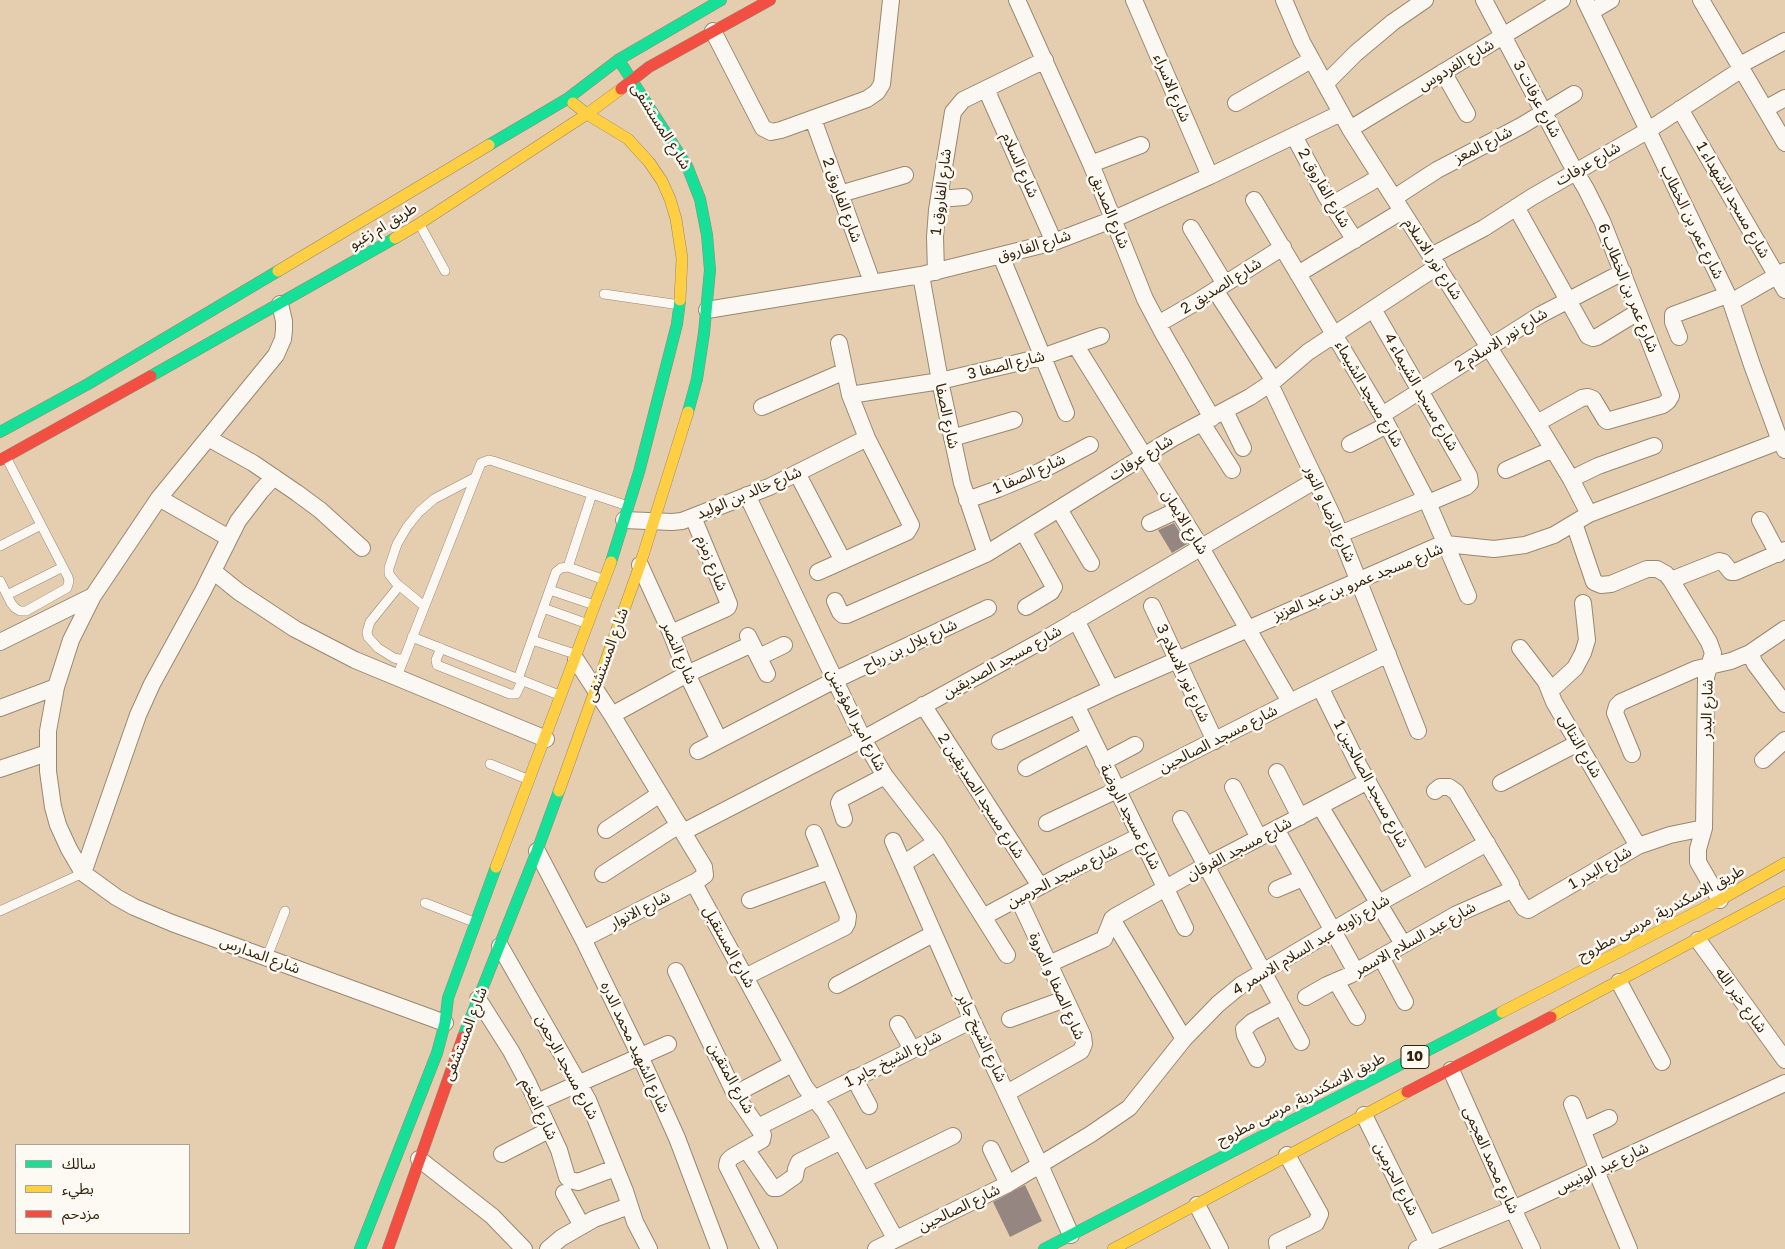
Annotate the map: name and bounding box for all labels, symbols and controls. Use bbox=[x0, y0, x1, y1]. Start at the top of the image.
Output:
street label: شارع الفردوس bbox=[1415, 35, 1497, 95]
street label: شارع الاسراء bbox=[1150, 51, 1194, 125]
street label: شارع عرفات 3 bbox=[1509, 57, 1565, 141]
street label: شارع المستشفى bbox=[627, 79, 695, 173]
street label: شارع المعز bbox=[1451, 123, 1515, 167]
street label: شارع السلام bbox=[998, 130, 1042, 200]
street label: شارع عرفات bbox=[1552, 138, 1624, 190]
street label: شارع مسجد الشهداء 1 bbox=[1692, 139, 1774, 261]
street label: شارع الفاروق 2 bbox=[1294, 145, 1354, 231]
street label: شارع الفاروق 1 bbox=[927, 148, 955, 236]
street label: شارع الفاروق 2 bbox=[818, 155, 866, 245]
street label: شارع عمر بن الخطاب bbox=[1657, 162, 1727, 282]
street label: شارع الصديق bbox=[1087, 171, 1133, 251]
street label: طريق ام زغيو bbox=[346, 199, 420, 253]
street label: شارع نور الاسلام bbox=[1400, 215, 1466, 303]
street label: شارع عمر بن الخطاب 6 bbox=[1594, 221, 1662, 355]
street label: شارع الفاروق bbox=[995, 226, 1073, 266]
street label: شارع الصديق 2 bbox=[1177, 254, 1265, 318]
street label: شارع نور الاسلام 2 bbox=[1451, 304, 1551, 376]
street label: شارع مسجد الشيماء 4 bbox=[1380, 330, 1462, 454]
street label: شارع مسجد الشيماء bbox=[1331, 338, 1407, 450]
street label: شارع الصفا 3 bbox=[965, 347, 1047, 383]
street label: شارع الصفا bbox=[931, 382, 963, 450]
street label: شارع عرفات bbox=[1106, 431, 1176, 485]
street label: شارع الصفا 1 bbox=[990, 450, 1068, 498]
street label: شارع خالد بن الوليد bbox=[694, 463, 804, 523]
street label: شارع الرضا و النور bbox=[1301, 463, 1359, 565]
street label: شارع الايمان bbox=[1158, 486, 1212, 558]
street label: شارع زمزم bbox=[693, 533, 731, 593]
street label: شارع مسجد عمرو بن عبد العزيز bbox=[1270, 540, 1446, 624]
street label: شارع المستشفى bbox=[582, 606, 632, 704]
street label: شارع بلال بن رباح bbox=[860, 615, 960, 675]
street label: شارع النصر bbox=[658, 619, 700, 687]
street label: شارع نور الاسلام 3 bbox=[1152, 621, 1214, 725]
street label: شارع مسجد الصديقين bbox=[939, 622, 1065, 702]
street label: شارع امير المؤمنين bbox=[822, 666, 890, 774]
street label: شارع البدر bbox=[1697, 679, 1717, 739]
street label: شارع مسجد الصالحين bbox=[1156, 701, 1280, 777]
street label: شارع النتالى bbox=[1555, 711, 1605, 781]
street label: شارع مسجد الصالحين 1 bbox=[1330, 717, 1412, 851]
street label: شارع مسجد الصديقين 2 bbox=[934, 730, 1028, 862]
street label: شارع مسجد الروضة bbox=[1096, 761, 1164, 873]
street label: شارع مسجد الفرقان bbox=[1183, 814, 1295, 884]
street label: شارع مسجد الحرمين bbox=[1004, 840, 1120, 912]
street label: شارع البدر 1 bbox=[1565, 843, 1635, 893]
street label: طريق الاسكندرية, مرسى مطروح bbox=[1574, 861, 1748, 965]
street label: شارع الانوار bbox=[607, 887, 673, 933]
street label: شارع زاويه عبد السلام الاسمر 4 bbox=[1229, 891, 1393, 999]
street label: شارع عبد السلام الاسمر bbox=[1351, 898, 1479, 980]
street label: شارع المستقبل bbox=[699, 903, 759, 991]
street label: شارع الصفا و المروة bbox=[1025, 930, 1089, 1042]
street label: شارع المدارس bbox=[218, 932, 302, 978]
street label: شارع خير الله bbox=[1711, 964, 1771, 1036]
street label: شارع الشهيد محمد الدره bbox=[597, 979, 673, 1115]
street label: شارع المستشفى bbox=[439, 985, 491, 1083]
street label: شارع الشيخ جابر bbox=[954, 991, 1010, 1085]
street label: شارع مسجد الرحمن bbox=[532, 1011, 602, 1123]
street label: شارع الشيخ جابر 1 bbox=[841, 1027, 945, 1091]
street label: شارع المتقين bbox=[704, 1039, 758, 1117]
road number: 10 bbox=[1401, 1046, 1429, 1068]
street label: طريق الاسكندرية, مرسى مطروح bbox=[1214, 1049, 1388, 1149]
street label: شارع الفخم bbox=[517, 1075, 561, 1143]
street label: شارع محمد العجمى bbox=[1459, 1104, 1523, 1216]
street label: شارع الحرمين bbox=[1370, 1139, 1422, 1219]
street label: شارع عبد الونيس bbox=[1553, 1139, 1651, 1197]
legend bbox=[15, 1144, 190, 1234]
text: سالك bbox=[62, 1154, 96, 1172]
text: بطيء bbox=[62, 1179, 94, 1197]
street label: شارع الصالحين bbox=[915, 1180, 1003, 1236]
text: مزدحم bbox=[62, 1204, 100, 1222]

